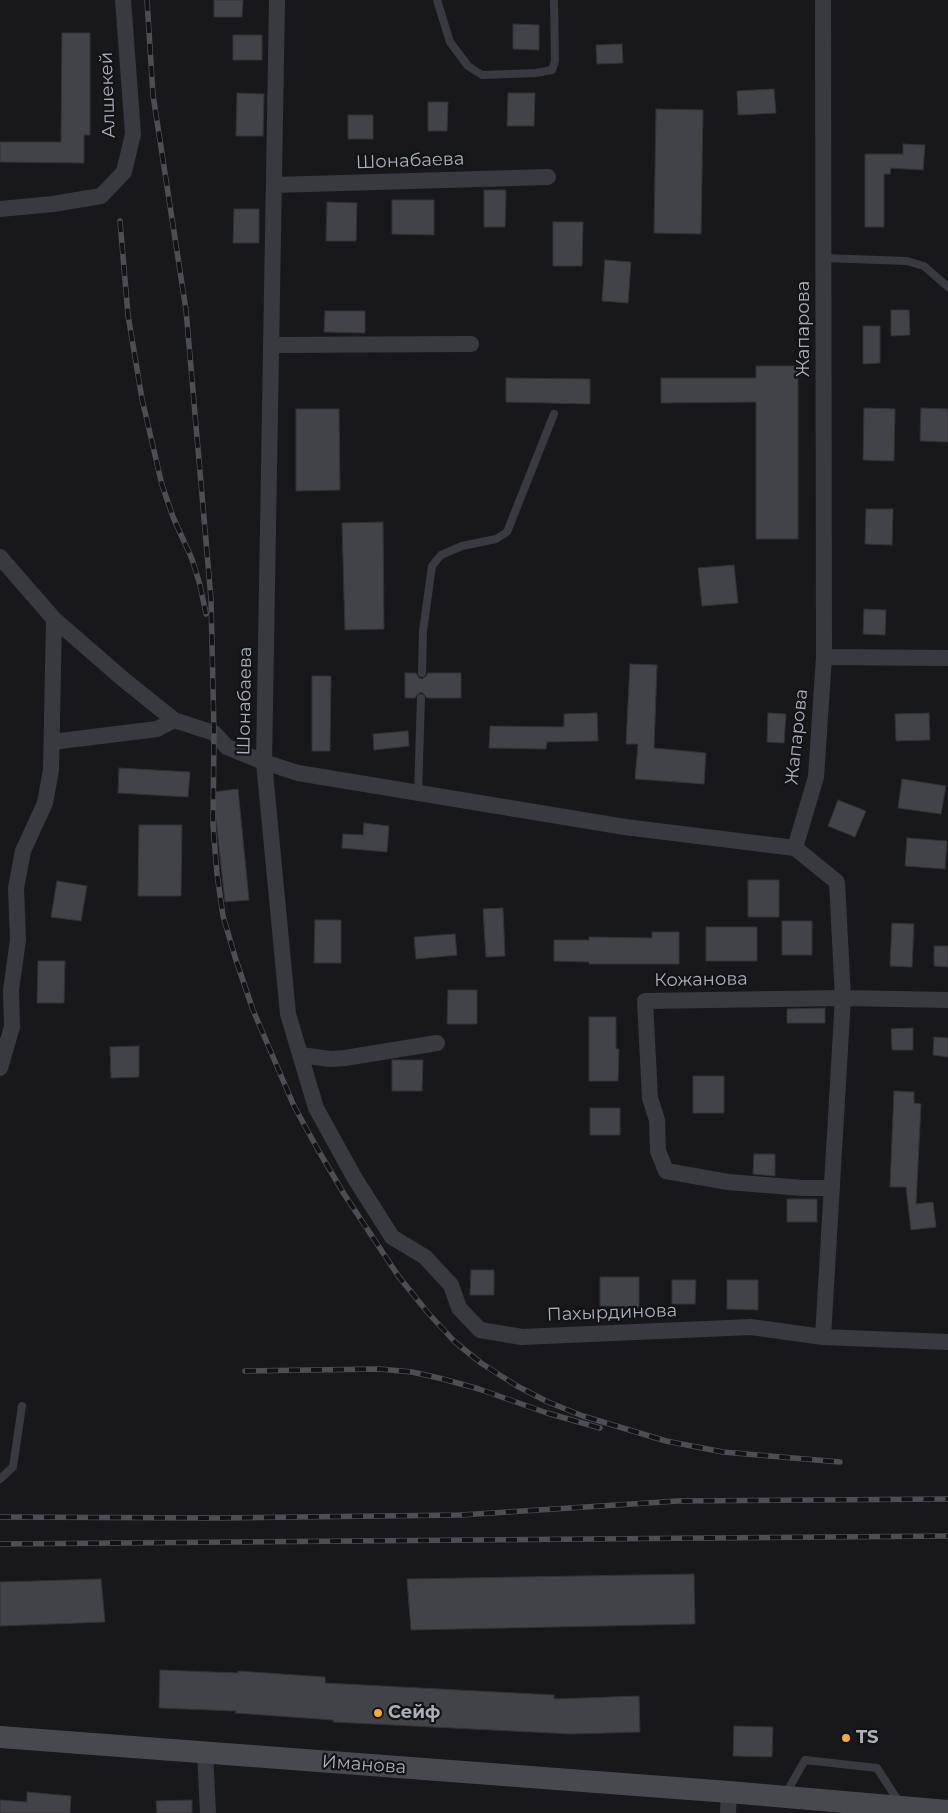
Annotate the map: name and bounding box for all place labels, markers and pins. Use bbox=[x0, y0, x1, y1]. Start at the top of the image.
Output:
place label: Сейф bbox=[388, 1702, 440, 1724]
marker: Сейф bbox=[372, 1707, 384, 1719]
place label: TS bbox=[856, 1727, 879, 1749]
marker: TS bbox=[840, 1732, 852, 1744]

